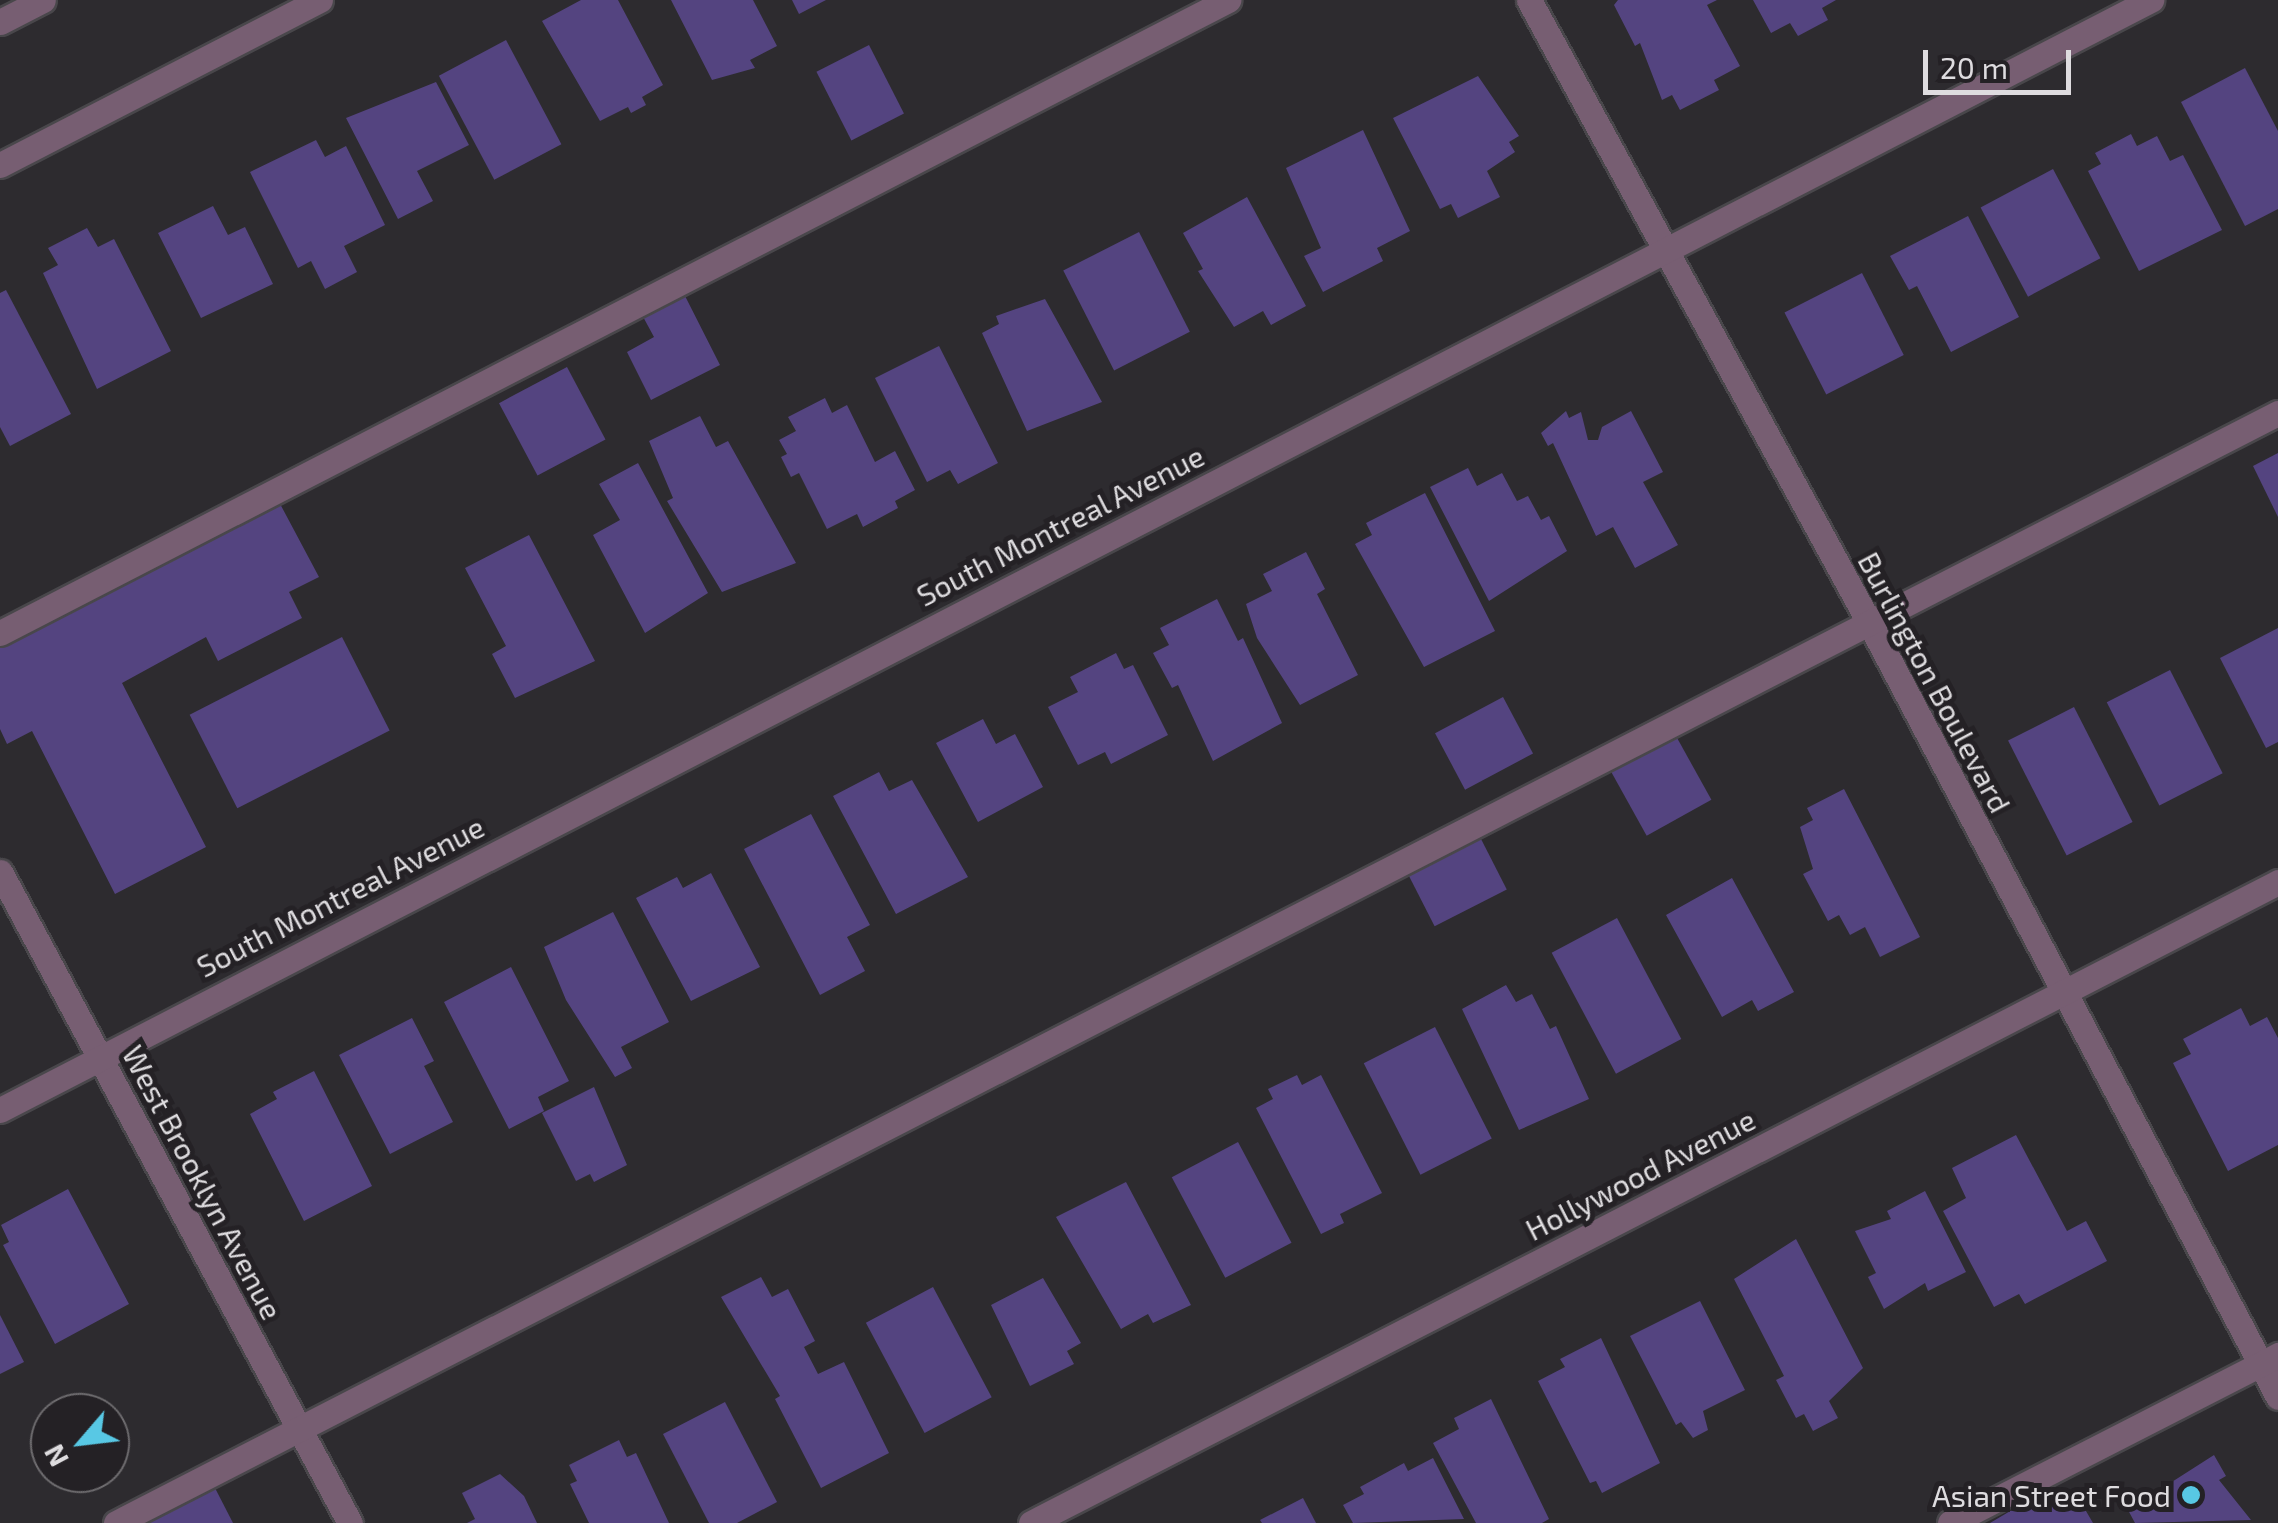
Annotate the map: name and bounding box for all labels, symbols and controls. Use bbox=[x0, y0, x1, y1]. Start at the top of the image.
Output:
scale bar bbox=[1928, 30, 2076, 92]
text: 20 m bbox=[1940, 49, 2008, 85]
street label: South Montreal Avenue bbox=[910, 437, 1210, 613]
street label: Burlington Boulevard bbox=[1851, 546, 2019, 818]
street label: South Montreal Avenue bbox=[190, 808, 490, 984]
street label: West Brooklyn Avenue bbox=[115, 1039, 291, 1325]
street label: Hollywood Avenue bbox=[1519, 1100, 1761, 1248]
north arrow bbox=[30, 1393, 130, 1493]
text: N bbox=[36, 1439, 75, 1473]
place label: Asian Street Food bbox=[1932, 1477, 2171, 1513]
marker: Asian Street Food bbox=[2180, 1484, 2202, 1506]

